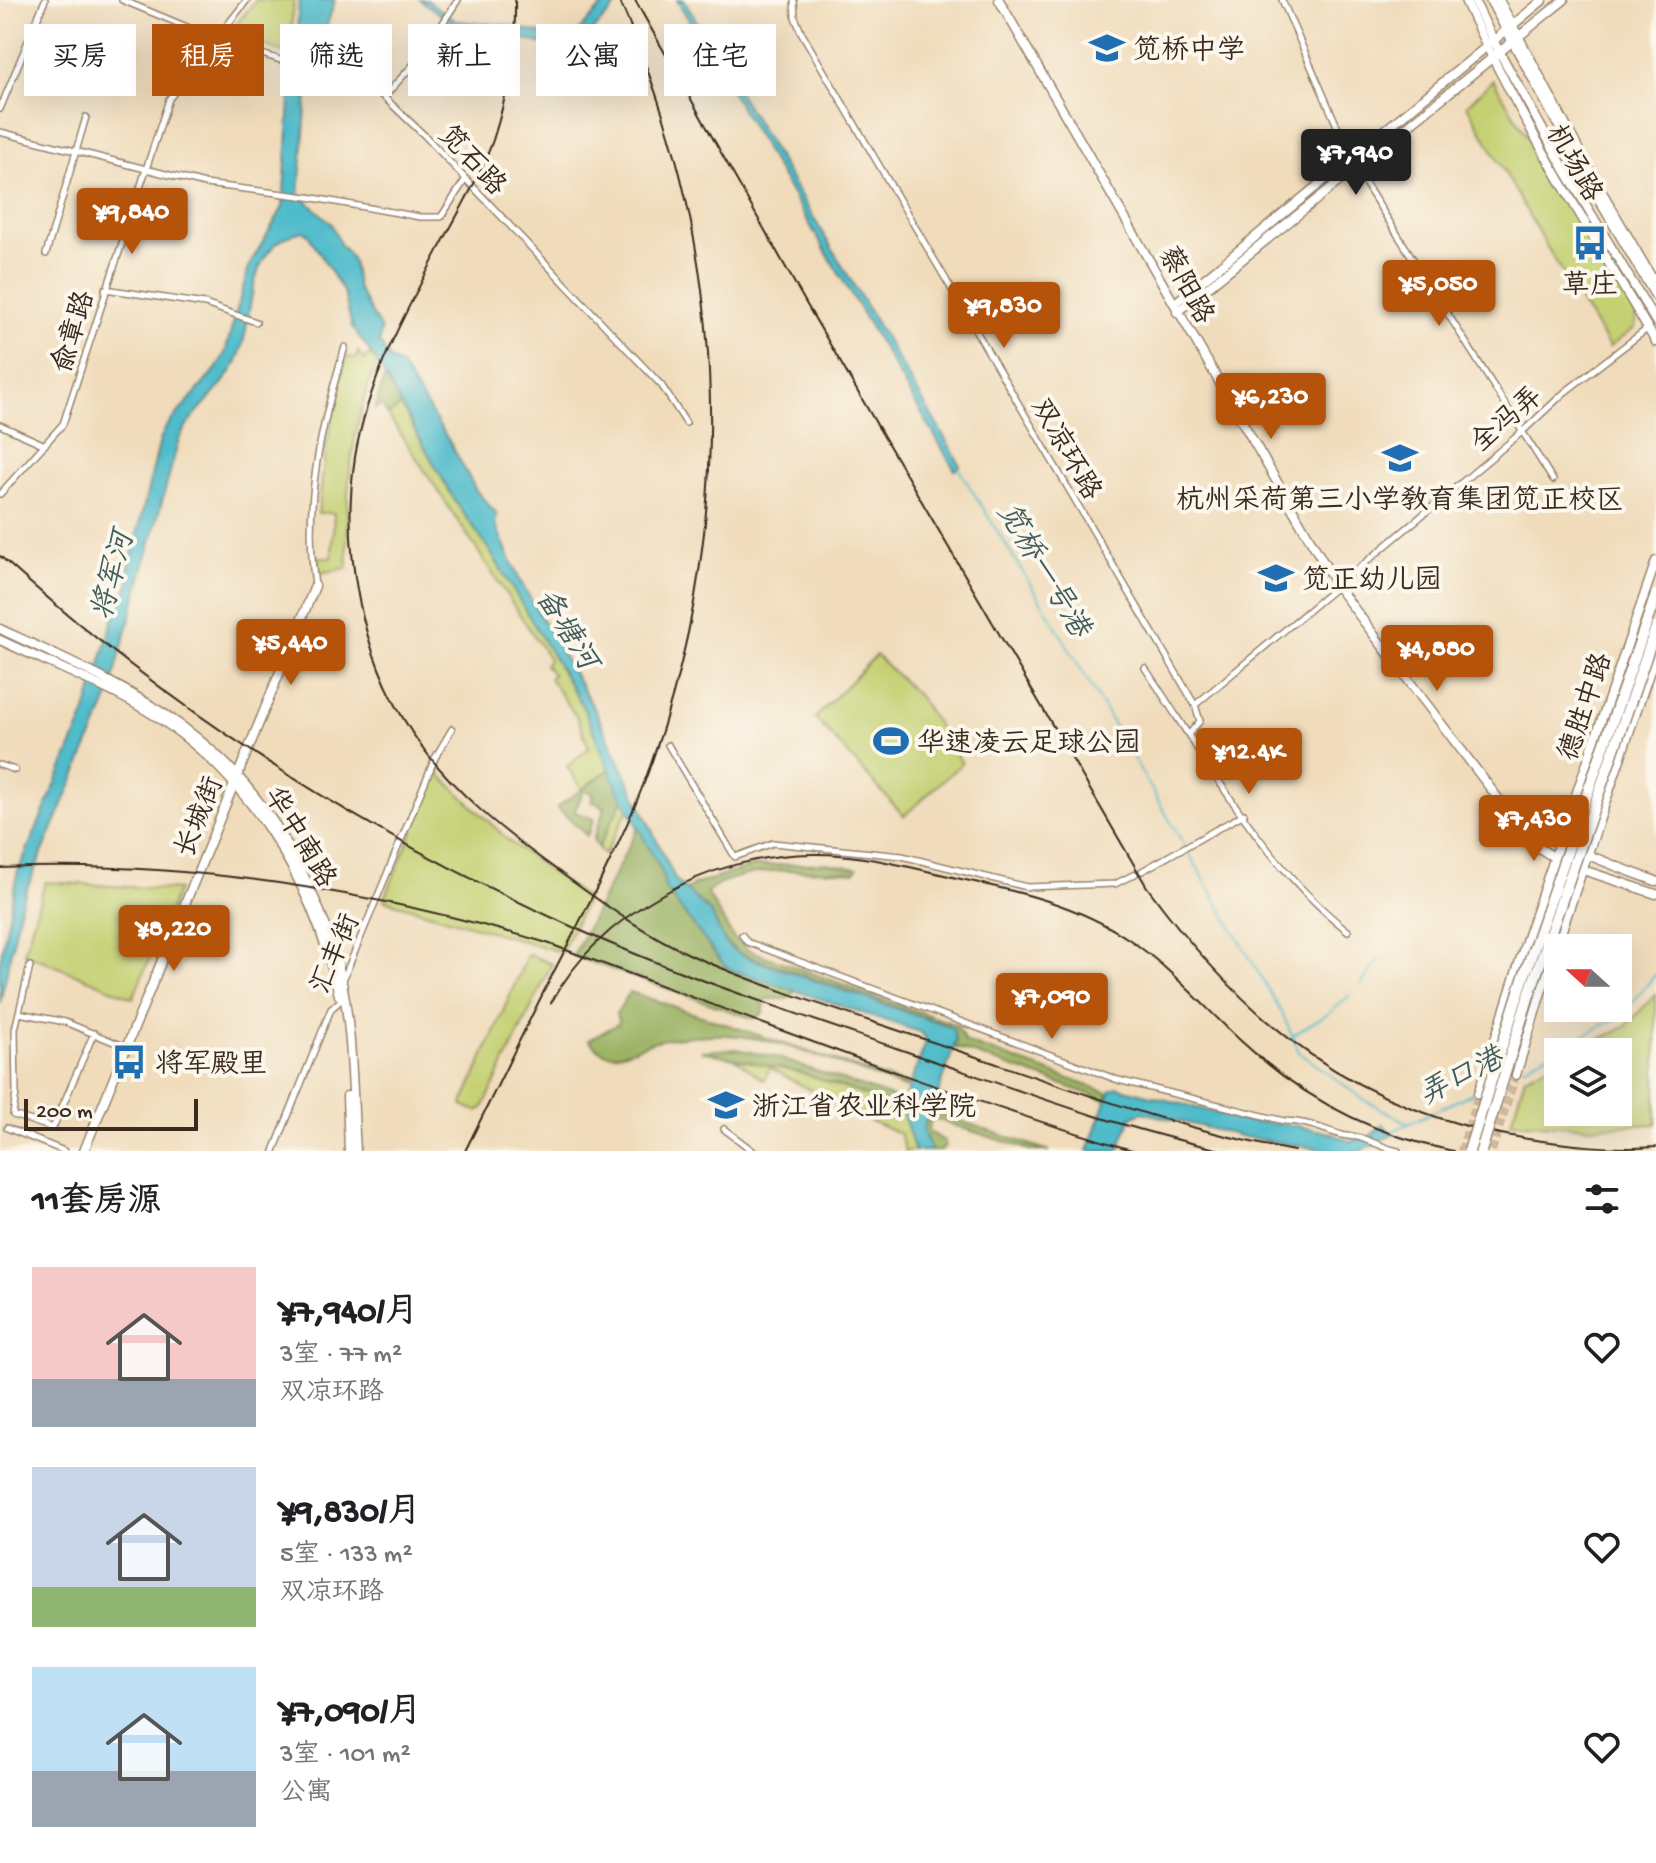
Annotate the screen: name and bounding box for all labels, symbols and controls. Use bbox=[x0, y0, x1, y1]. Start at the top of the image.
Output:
chip: 买房 bbox=[24, 24, 136, 96]
chip: 租房 bbox=[152, 24, 264, 96]
chip: 筛选 bbox=[280, 24, 392, 96]
chip: 新上 bbox=[408, 24, 520, 96]
chip: 公寓 bbox=[536, 24, 648, 96]
chip: 住宅 bbox=[664, 24, 776, 96]
school or university icon: 笕桥中学 bbox=[1088, 29, 1126, 67]
place label: 笕桥中学 bbox=[1133, 34, 1245, 69]
street label: 笕石路 bbox=[430, 119, 513, 204]
street label: 机场路 bbox=[1537, 119, 1609, 209]
pin: ¥7,940 bbox=[1291, 129, 1421, 197]
text: ¥7,940 bbox=[1319, 139, 1393, 170]
pin: ¥9,840 bbox=[67, 188, 197, 256]
text: ¥9,840 bbox=[95, 198, 169, 229]
bus stop icon: 草庄 bbox=[1571, 224, 1609, 262]
street label: 蔡阳路 bbox=[1149, 240, 1221, 331]
pin: ¥5,050 bbox=[1374, 260, 1504, 328]
text: ¥5,050 bbox=[1400, 270, 1478, 301]
place label: 草庄 bbox=[1562, 270, 1618, 304]
pin: ¥9,830 bbox=[939, 282, 1069, 350]
street label: 俞章路 bbox=[45, 287, 103, 377]
text: ¥9,830 bbox=[966, 292, 1042, 323]
pin: ¥6,230 bbox=[1206, 373, 1336, 441]
street label: 全冯弄 bbox=[1465, 381, 1550, 461]
text: ¥6,230 bbox=[1234, 383, 1308, 414]
street label: 双凉环路 bbox=[1022, 392, 1108, 507]
school or university icon: 杭州采荷第三小学教育集团笕正校区 bbox=[1381, 439, 1419, 477]
place label: 杭州采荷第三小学教育集团笕正校区 bbox=[1176, 485, 1624, 519]
water label: 笕桥一号港 bbox=[988, 497, 1098, 647]
water label: 将军河 bbox=[85, 523, 145, 624]
school or university icon: 笕正幼儿园 bbox=[1257, 559, 1295, 597]
place label: 笕正幼儿园 bbox=[1302, 565, 1442, 599]
water label: 备塘河 bbox=[525, 582, 607, 682]
pin: ¥5,440 bbox=[226, 619, 356, 687]
pin: ¥4,880 bbox=[1372, 625, 1502, 693]
text: ¥5,440 bbox=[254, 629, 328, 660]
text: ¥4,880 bbox=[1399, 635, 1475, 666]
street label: 德胜中路 bbox=[1552, 648, 1621, 766]
sports icon: 华速凌云足球公园 bbox=[872, 722, 910, 760]
place label: 华速凌云足球公园 bbox=[917, 728, 1141, 762]
pin: ¥12.4K bbox=[1184, 728, 1314, 796]
text: ¥12.4K bbox=[1214, 738, 1284, 769]
street label: 长城街 bbox=[169, 772, 232, 863]
street label: 华中南路 bbox=[255, 781, 343, 895]
pin: ¥7,430 bbox=[1469, 795, 1599, 863]
text: ¥7,430 bbox=[1497, 805, 1571, 836]
pin: ¥8,220 bbox=[109, 905, 239, 973]
street label: 汇丰街 bbox=[305, 909, 369, 1000]
text: ¥8,220 bbox=[137, 915, 211, 946]
north arrow bbox=[1544, 934, 1632, 1022]
map controls bbox=[1544, 934, 1632, 1126]
pin: ¥7,090 bbox=[987, 973, 1117, 1041]
text: ¥7,090 bbox=[1014, 983, 1090, 1014]
button: layers bbox=[1544, 1038, 1632, 1126]
water label: 弄口港 bbox=[1413, 1040, 1513, 1115]
bus stop icon: 将军殿里 bbox=[110, 1043, 148, 1081]
place label: 将军殿里 bbox=[155, 1049, 267, 1083]
school or university icon: 浙江省农业科学院 bbox=[707, 1086, 745, 1124]
place label: 浙江省农业科学院 bbox=[752, 1091, 976, 1126]
scale bar bbox=[24, 1095, 198, 1131]
text: 200 m bbox=[36, 1100, 93, 1126]
icon: filters bbox=[1580, 1177, 1624, 1221]
text: 11套房源 bbox=[32, 1184, 161, 1224]
text: ¥7,940/月 bbox=[280, 1294, 419, 1334]
icon: home bbox=[96, 1299, 192, 1395]
icon: heart bbox=[1580, 1325, 1624, 1369]
text: 3室 · 77 m² bbox=[280, 1341, 402, 1372]
text: 双凉环路 bbox=[280, 1379, 384, 1410]
text: ¥9,830/月 bbox=[280, 1494, 421, 1534]
icon: home bbox=[96, 1499, 192, 1595]
icon: heart bbox=[1580, 1525, 1624, 1569]
text: 5室 · 133 m² bbox=[280, 1541, 413, 1572]
text: 双凉环路 bbox=[280, 1579, 384, 1610]
text: ¥7,090/月 bbox=[280, 1694, 422, 1734]
icon: home bbox=[96, 1699, 192, 1795]
icon: heart bbox=[1580, 1725, 1624, 1769]
text: 3室 · 101 m² bbox=[280, 1741, 411, 1772]
text: 公寓 bbox=[280, 1779, 332, 1810]

